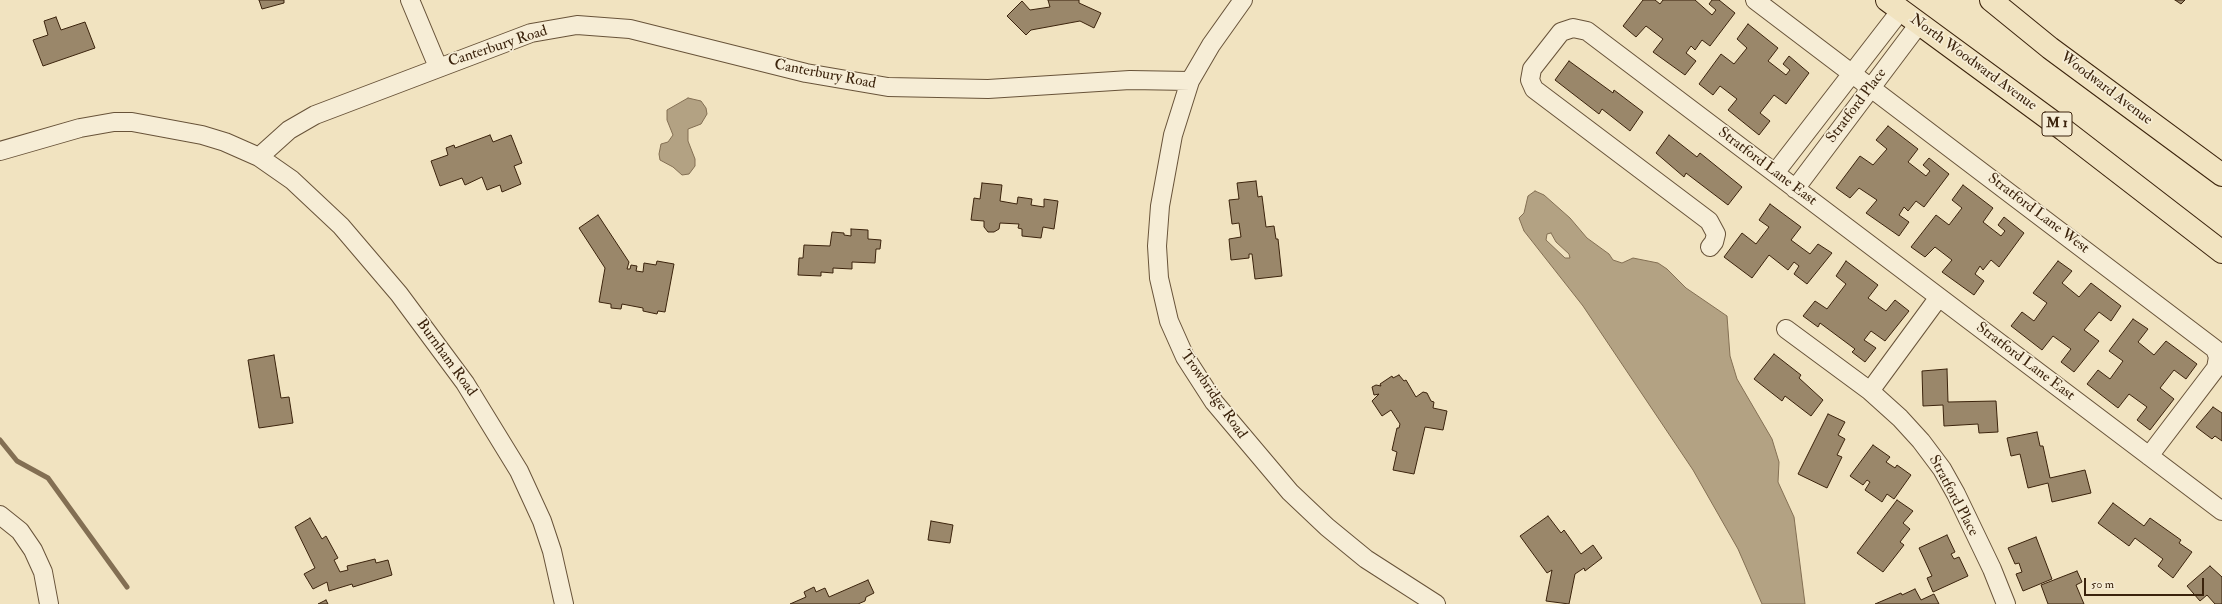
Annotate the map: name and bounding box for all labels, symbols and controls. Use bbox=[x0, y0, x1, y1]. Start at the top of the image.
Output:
street label: North Woodward Avenue bbox=[1906, 11, 2040, 115]
street label: Canterbury Road bbox=[446, 22, 550, 72]
street label: Woodward Avenue bbox=[2056, 49, 2156, 129]
street label: Canterbury Road bbox=[773, 56, 877, 94]
street label: Stratford Place bbox=[1823, 65, 1891, 147]
road number: M 1 bbox=[2042, 112, 2072, 136]
street label: Stratford Lane East bbox=[1714, 124, 1820, 210]
street label: Stratford Lane West bbox=[1984, 170, 2092, 258]
street label: Burnham Road bbox=[412, 316, 480, 400]
street label: Stratford Lane East bbox=[1972, 319, 2078, 405]
street label: Trowbridge Road bbox=[1176, 347, 1250, 443]
street label: Stratford Place bbox=[1924, 453, 1982, 539]
scale bar bbox=[2086, 570, 2206, 596]
text: 50 m bbox=[2091, 577, 2114, 592]

